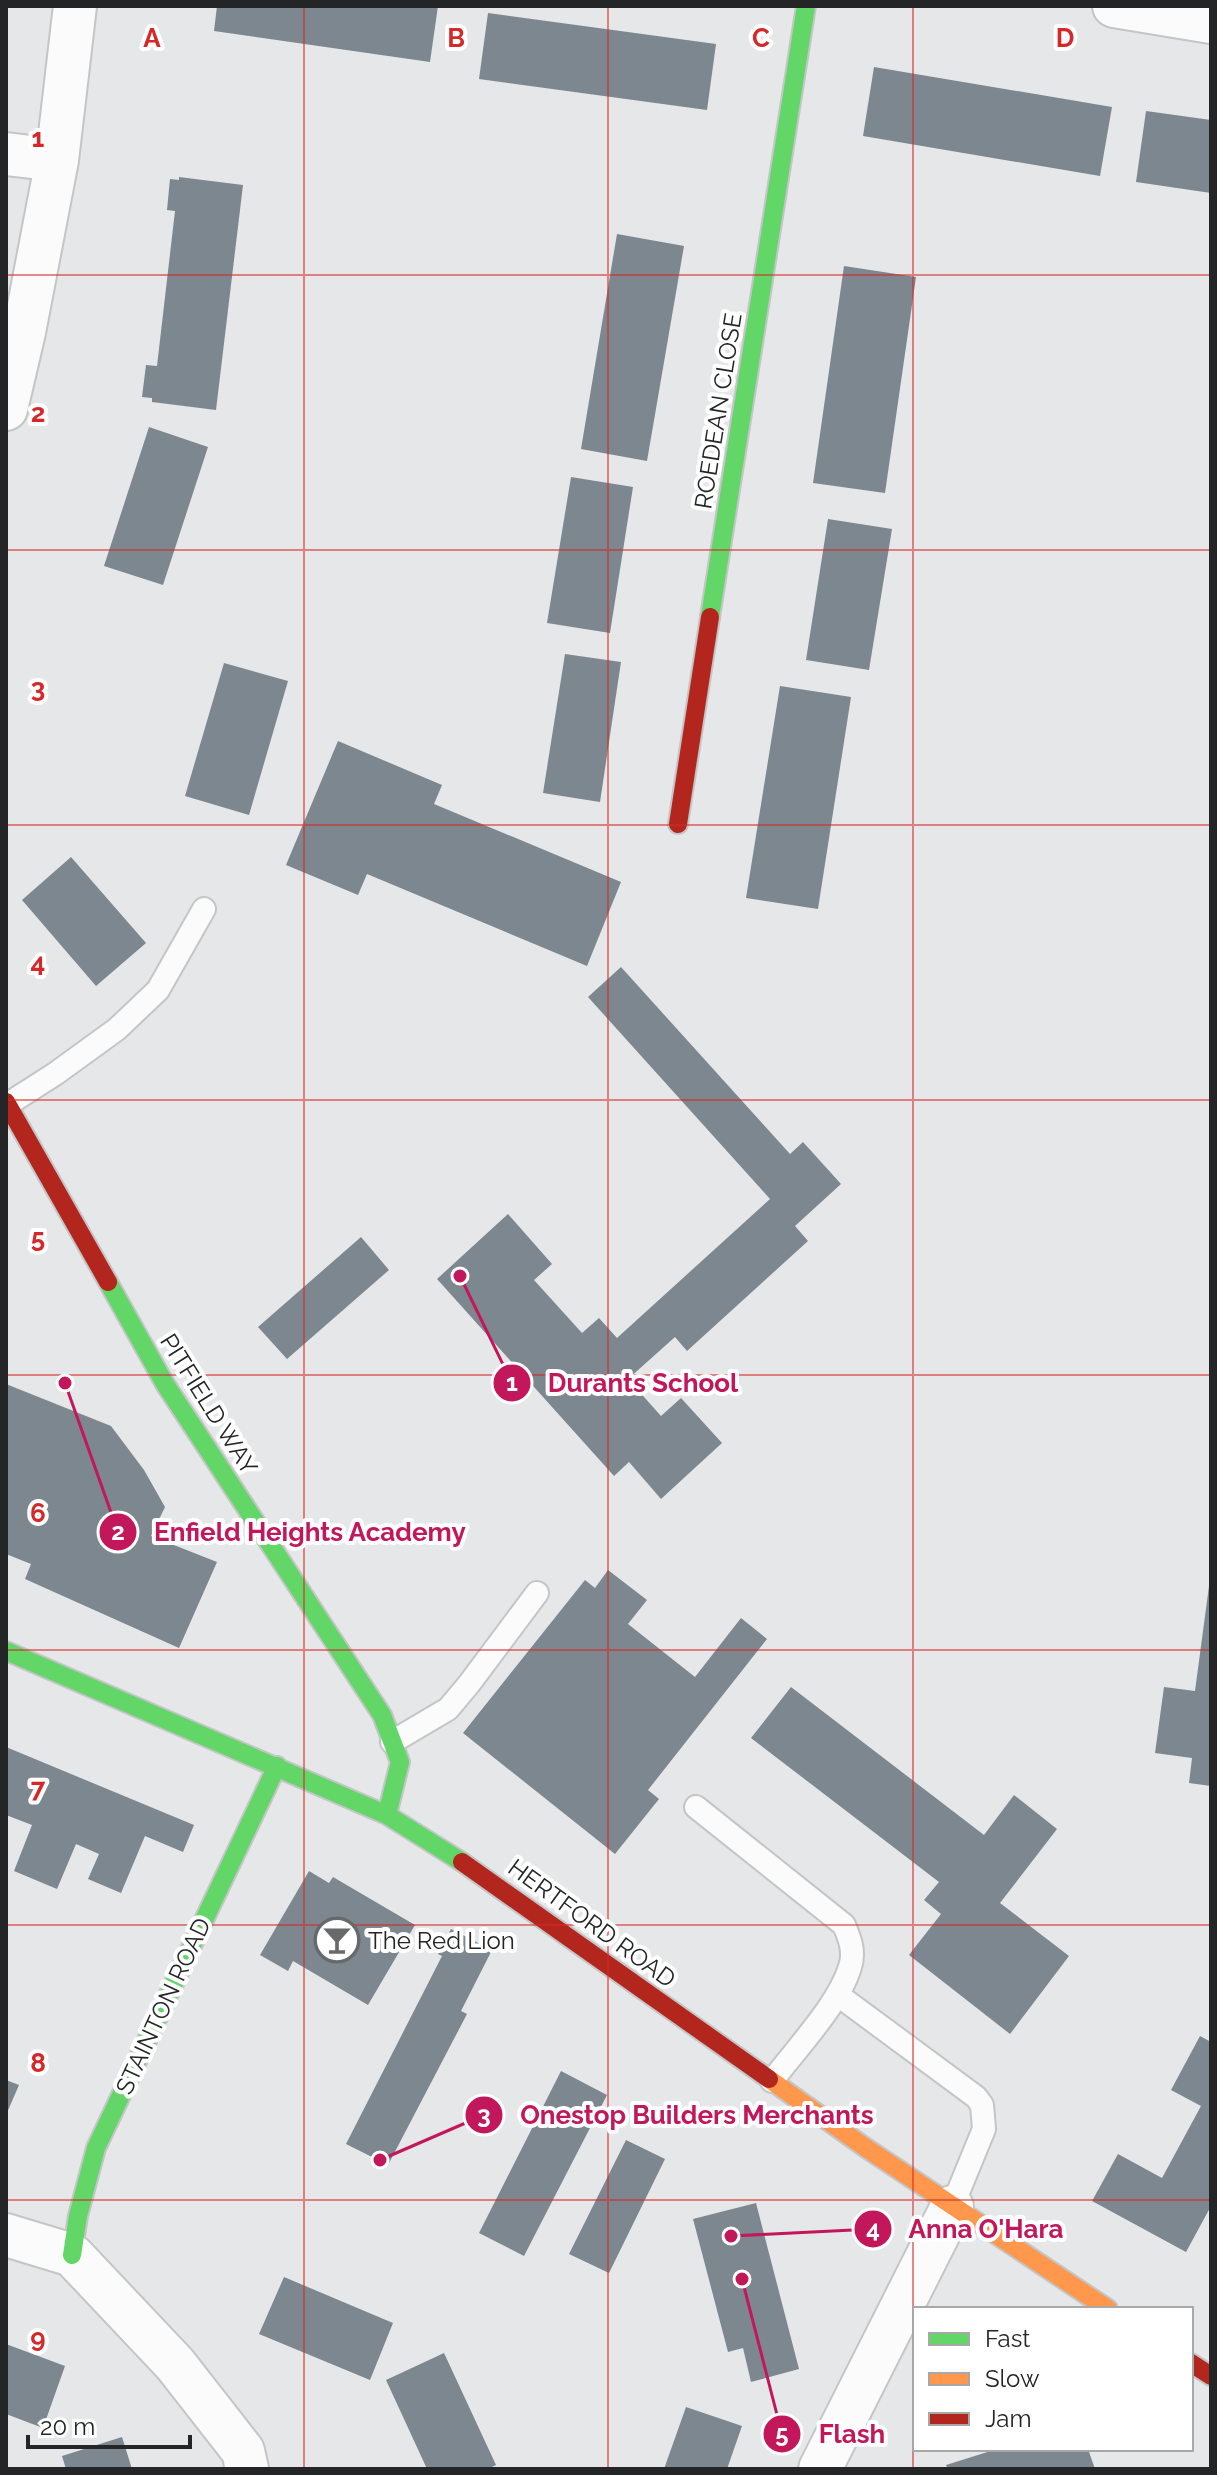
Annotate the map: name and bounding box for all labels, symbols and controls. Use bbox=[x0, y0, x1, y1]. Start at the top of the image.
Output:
text: A bbox=[143, 23, 161, 53]
text: B bbox=[447, 23, 465, 53]
text: C bbox=[752, 23, 770, 53]
text: D bbox=[1056, 23, 1074, 53]
text: 1 bbox=[32, 123, 45, 153]
street label: ROEDEAN CLOSE bbox=[688, 311, 748, 511]
text: 2 bbox=[31, 398, 45, 428]
text: 3 bbox=[31, 673, 45, 703]
text: 4 bbox=[31, 948, 45, 978]
text: 5 bbox=[31, 1223, 45, 1253]
street label: PITFIELD WAY bbox=[154, 1328, 264, 1480]
callout: Durants School bbox=[492, 1358, 754, 1408]
text: 1 bbox=[506, 1368, 518, 1397]
text: Durants School bbox=[548, 1368, 739, 1398]
text: 6 bbox=[30, 1498, 46, 1528]
callout: Enfield Heights Academy bbox=[98, 1507, 483, 1557]
text: 2 bbox=[111, 1517, 125, 1546]
text: Enfield Heights Academy bbox=[154, 1517, 466, 1547]
text: 7 bbox=[31, 1773, 46, 1803]
street label: HERTFORD ROAD bbox=[503, 1853, 681, 1993]
street label: STAINTON ROAD bbox=[109, 1913, 217, 2099]
bar icon: The Red Lion bbox=[313, 1916, 361, 1964]
place label: The Red Lion bbox=[368, 1926, 515, 1955]
text: 8 bbox=[30, 2048, 46, 2078]
callout: Onestop Builders Merchants bbox=[464, 2090, 889, 2140]
text: 3 bbox=[477, 2100, 491, 2129]
text: Onestop Builders Merchants bbox=[520, 2100, 874, 2130]
callout: Anna O'Hara bbox=[853, 2204, 1080, 2254]
text: Anna O'Hara bbox=[909, 2214, 1064, 2244]
text: 4 bbox=[866, 2215, 880, 2244]
legend bbox=[913, 2307, 1193, 2451]
text: 9 bbox=[30, 2323, 46, 2353]
text: Fast bbox=[985, 2324, 1030, 2353]
text: Slow bbox=[985, 2364, 1040, 2393]
scale bar bbox=[28, 2399, 190, 2449]
text: Jam bbox=[985, 2404, 1031, 2433]
callout: Flash bbox=[762, 2409, 901, 2459]
text: 20 m bbox=[40, 2412, 95, 2441]
text: 5 bbox=[775, 2419, 789, 2448]
text: Flash bbox=[819, 2419, 885, 2449]

